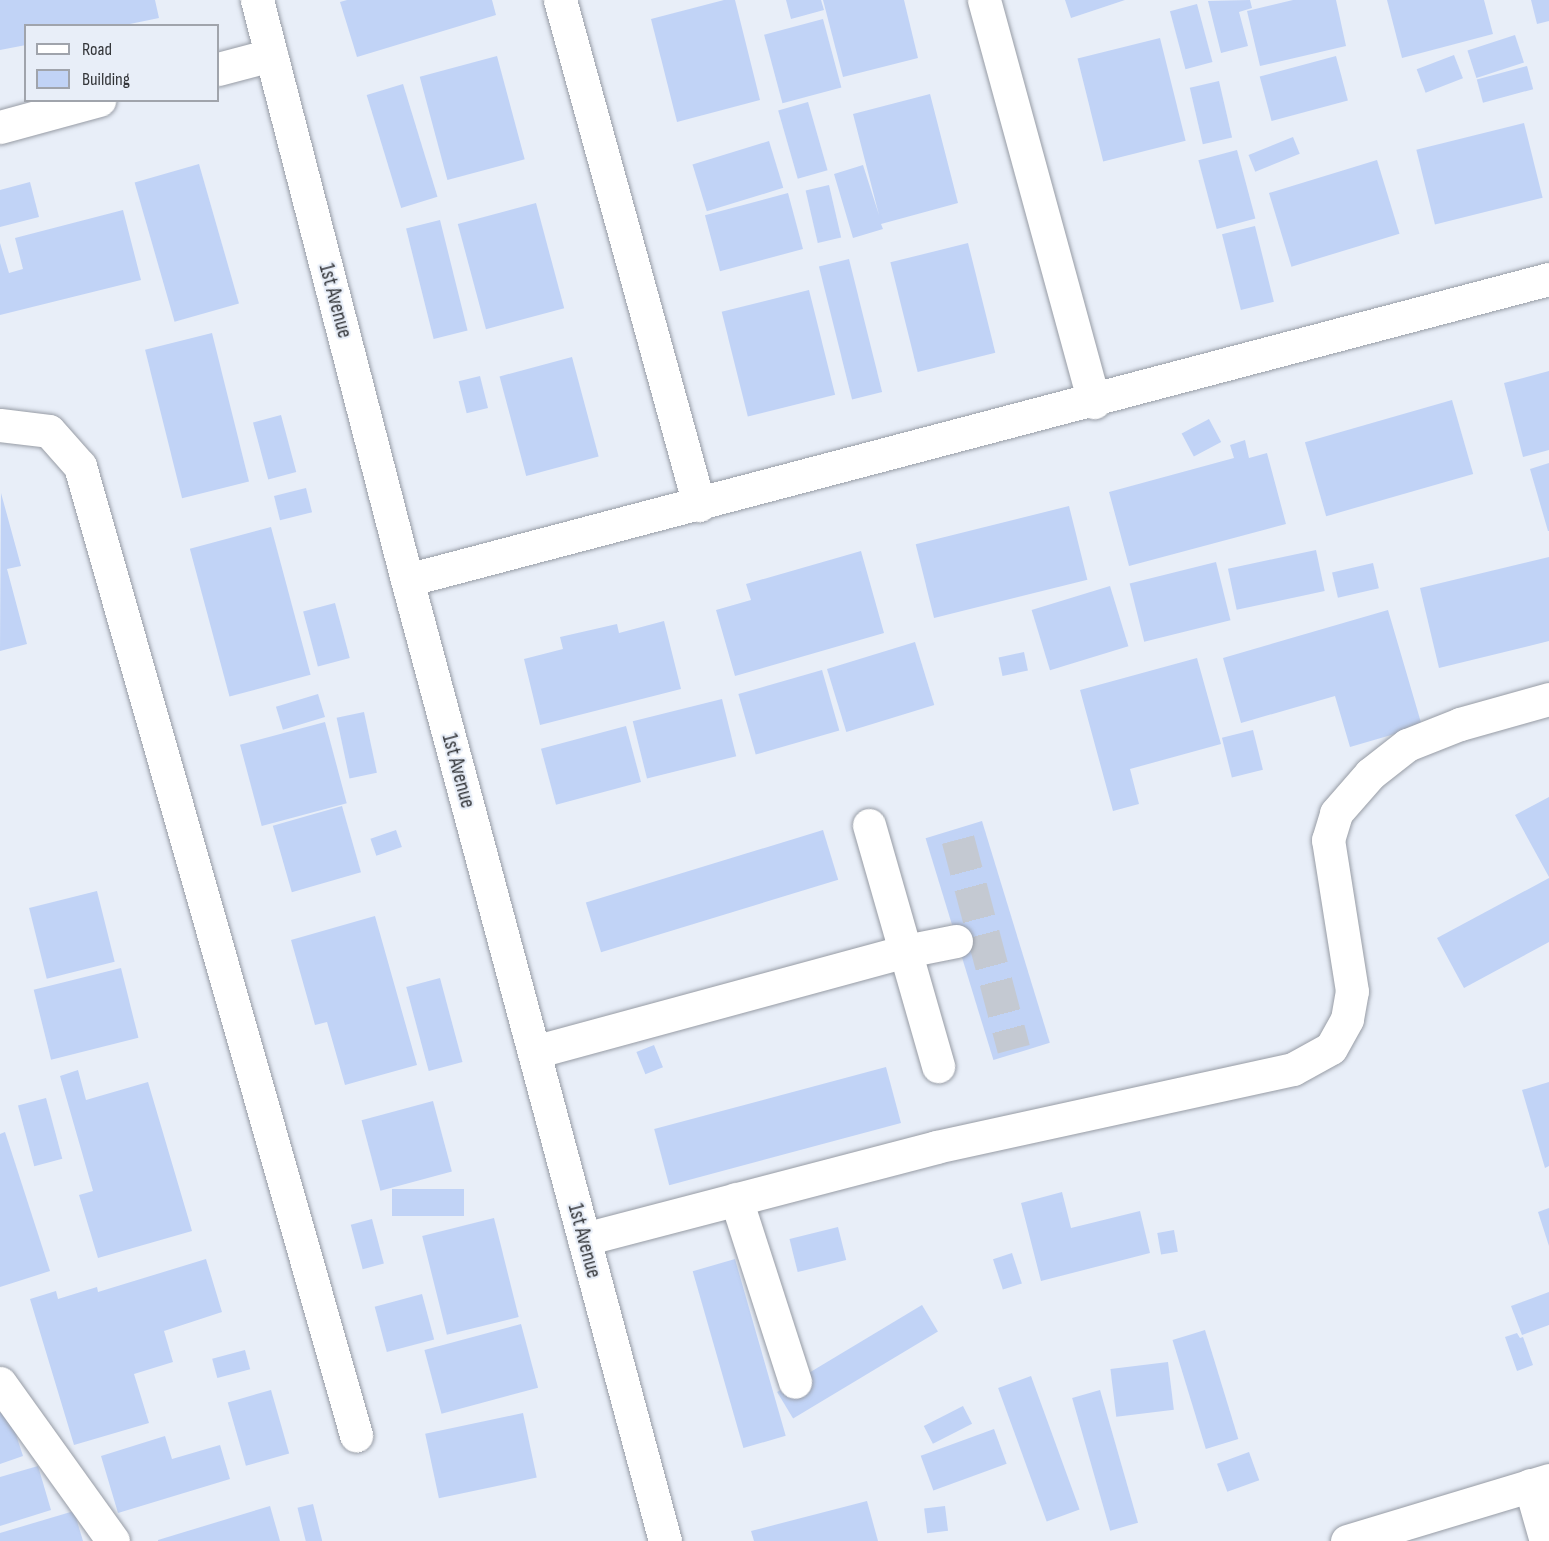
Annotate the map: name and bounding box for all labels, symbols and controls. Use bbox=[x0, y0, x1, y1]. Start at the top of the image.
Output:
legend bbox=[24, 24, 219, 102]
text: Road bbox=[82, 39, 112, 60]
text: Building bbox=[82, 69, 130, 90]
street label: 1st Avenue bbox=[313, 261, 357, 341]
street label: 1st Avenue bbox=[436, 731, 480, 811]
street label: 1st Avenue bbox=[562, 1201, 606, 1281]

